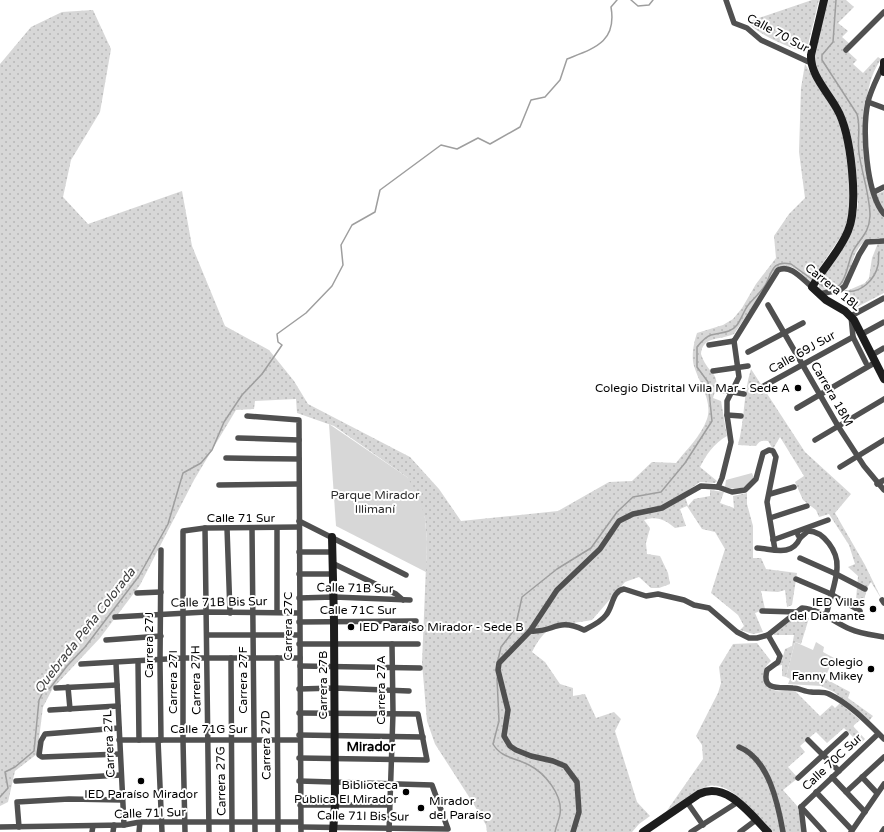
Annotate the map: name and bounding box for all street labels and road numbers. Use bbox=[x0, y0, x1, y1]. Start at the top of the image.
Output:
street label: Calle 70 Sur bbox=[745, 11, 812, 55]
street label: Carrera 18L bbox=[802, 260, 864, 314]
street label: Calle 69J Sur bbox=[766, 328, 838, 376]
street label: Carrera 18M bbox=[808, 359, 856, 429]
street label: Calle 71 Sur bbox=[207, 511, 276, 525]
street label: Calle 71B Sur bbox=[317, 580, 394, 596]
street label: Carrera 27C bbox=[281, 592, 295, 660]
street label: Calle 71B Bis Sur bbox=[171, 594, 268, 610]
street label: Calle 71C Sur bbox=[320, 603, 397, 617]
street label: Carrera 27J bbox=[142, 612, 156, 678]
street label: Carrera 27H bbox=[188, 645, 204, 715]
street label: Carrera 27F bbox=[236, 646, 250, 714]
street label: Carrera 27I bbox=[166, 650, 180, 714]
street label: Carrera 27B bbox=[316, 651, 330, 719]
street label: Carrera 27A bbox=[374, 655, 388, 725]
street label: Carrera 27L bbox=[100, 710, 118, 778]
street label: Carrera 27D bbox=[258, 710, 274, 780]
street label: Calle 71G Sur bbox=[170, 722, 248, 736]
street label: Calle 70C Sur bbox=[799, 730, 865, 793]
street label: Carrera 27G bbox=[213, 746, 229, 816]
street label: Calle 71I Sur bbox=[114, 805, 187, 821]
street label: Calle 71I Bis Sur bbox=[317, 808, 409, 824]

